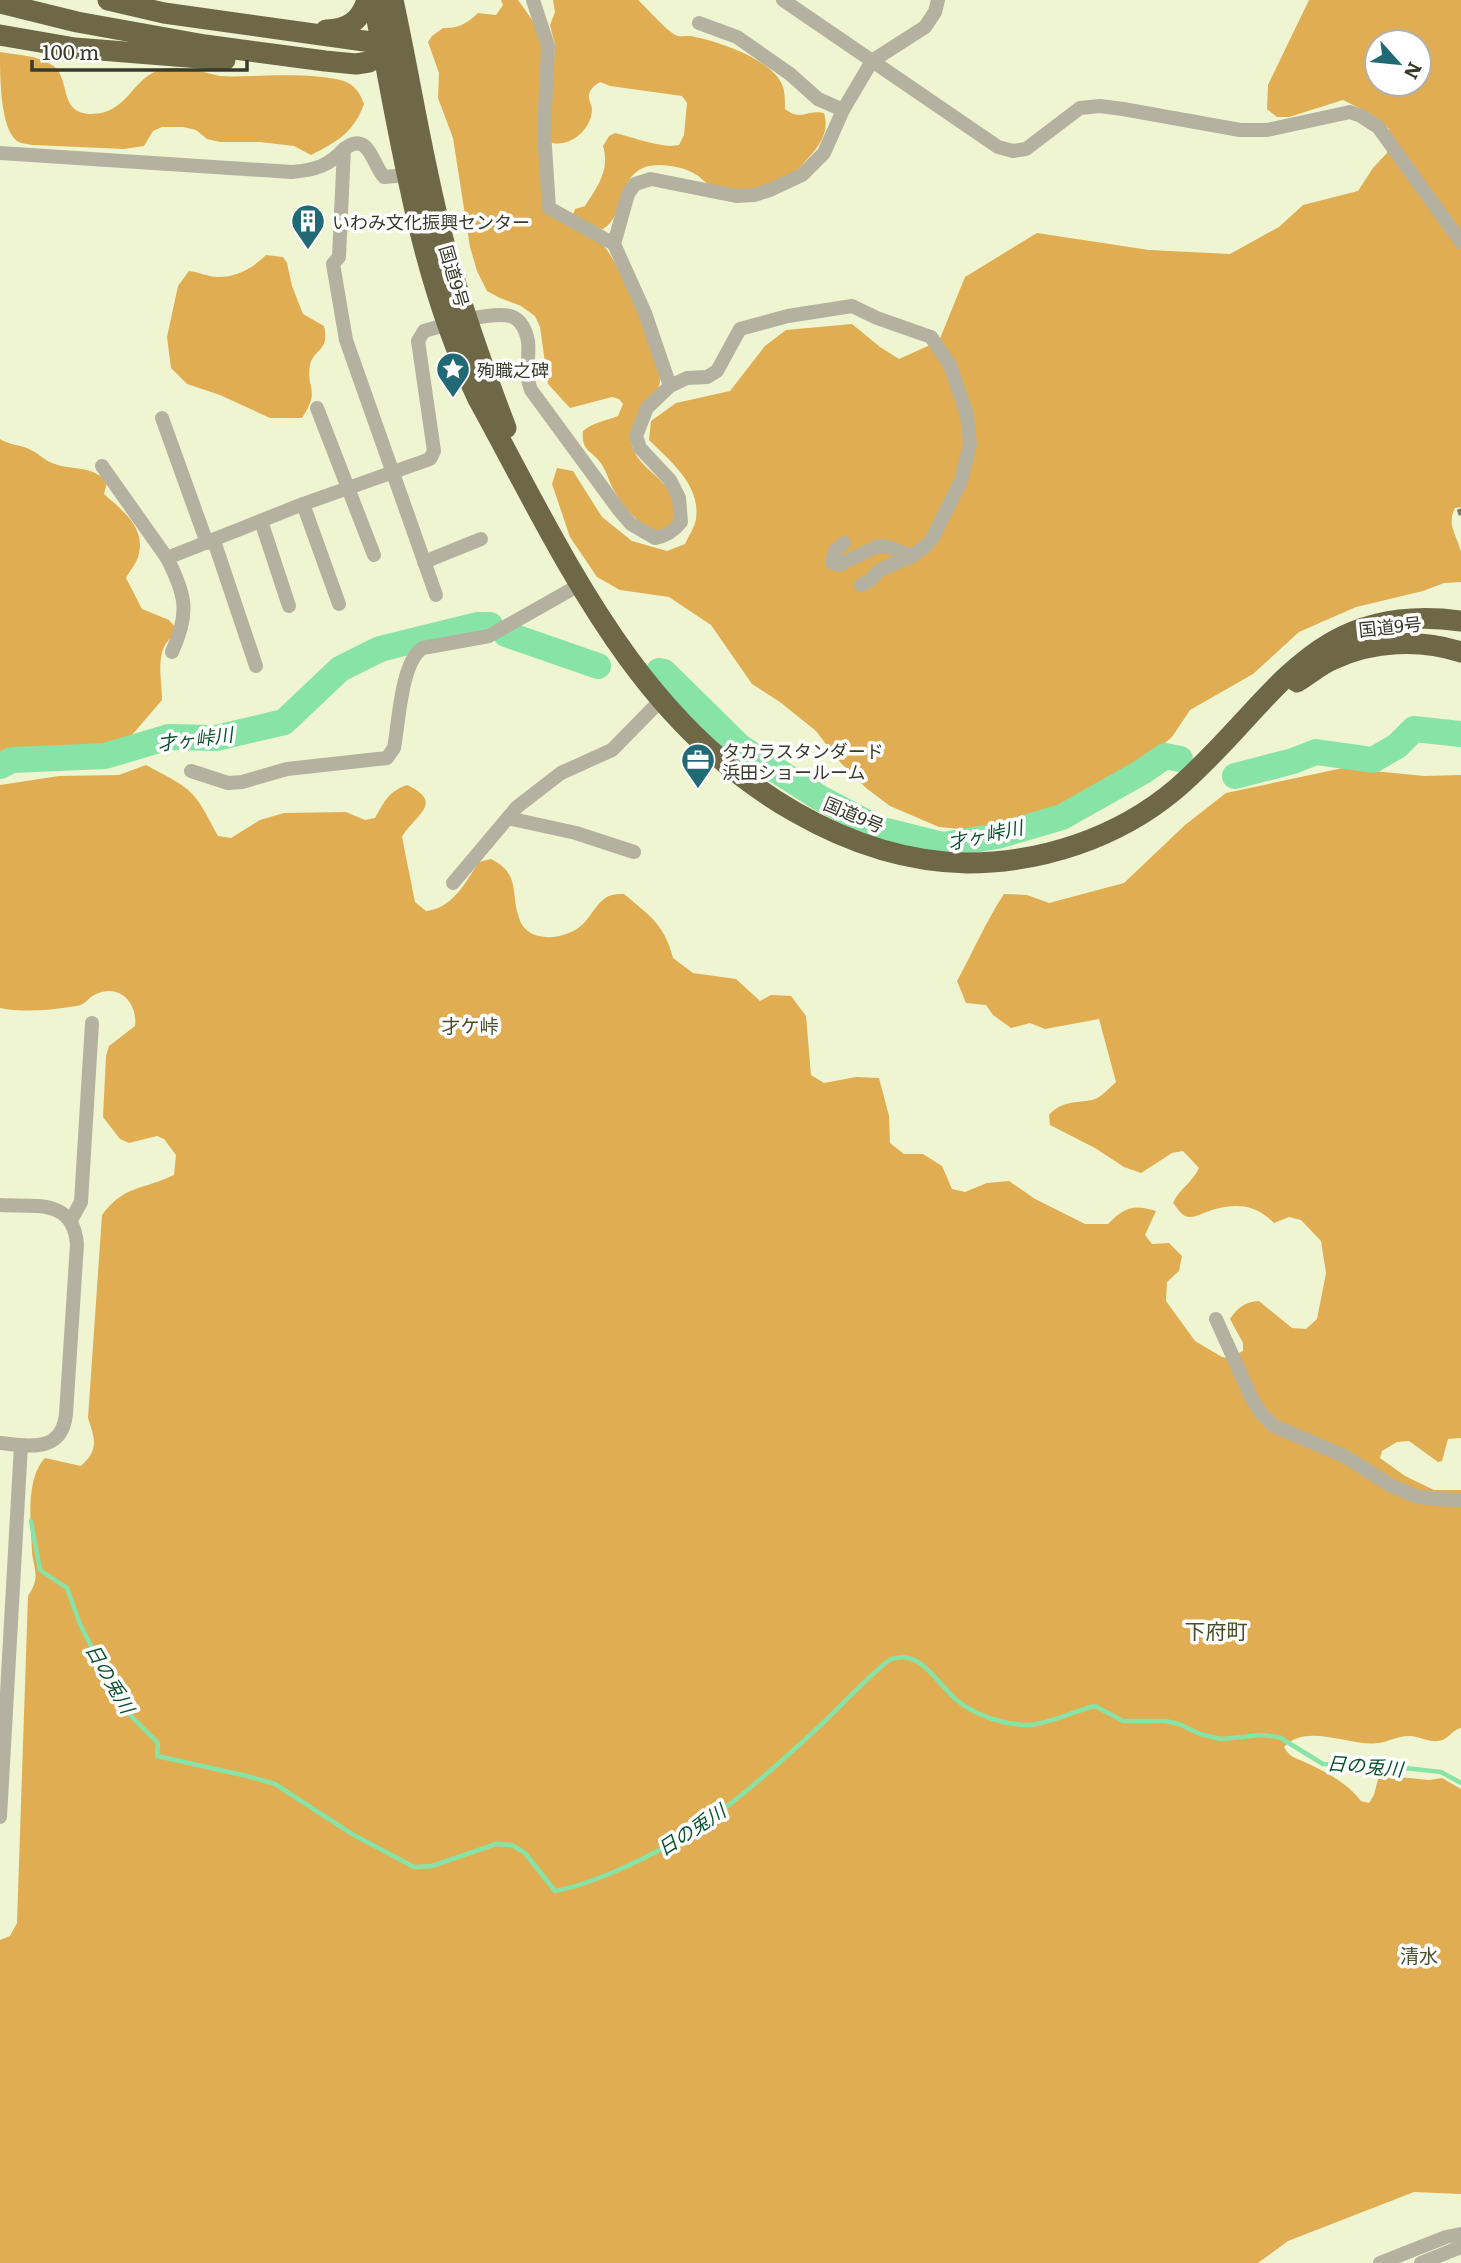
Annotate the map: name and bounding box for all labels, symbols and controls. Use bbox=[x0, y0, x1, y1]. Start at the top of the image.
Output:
scale bar bbox=[32, 28, 247, 72]
north arrow bbox=[1363, 28, 1433, 98]
text: 100 m bbox=[42, 35, 99, 66]
text: N bbox=[1398, 58, 1430, 85]
building icon: いわみ文化振興センター bbox=[289, 202, 327, 251]
place label: いわみ文化振興センター bbox=[332, 208, 530, 235]
street label: 国道9号 bbox=[433, 242, 477, 310]
place icon: 殉職之碑 bbox=[434, 350, 472, 399]
place label: 殉職之碑 bbox=[477, 356, 549, 383]
street label: 国道9号 bbox=[1357, 609, 1423, 643]
water label: 才ヶ峠川 bbox=[156, 719, 236, 757]
place label: タカラスタンダード 浜田ショールーム bbox=[722, 737, 884, 785]
office icon: タカラスタンダード 浜田ショールーム bbox=[679, 741, 717, 790]
street label: 国道9号 bbox=[820, 789, 888, 839]
water label: 才ヶ峠川 bbox=[945, 812, 1027, 856]
district label: 才ケ峠 bbox=[441, 1011, 499, 1039]
district label: 下府町 bbox=[1185, 1614, 1248, 1645]
water label: 日の兎川 bbox=[80, 1638, 143, 1720]
water label: 日の兎川 bbox=[1326, 1748, 1406, 1782]
water label: 日の兎川 bbox=[651, 1795, 732, 1861]
district label: 清水 bbox=[1400, 1941, 1438, 1969]

